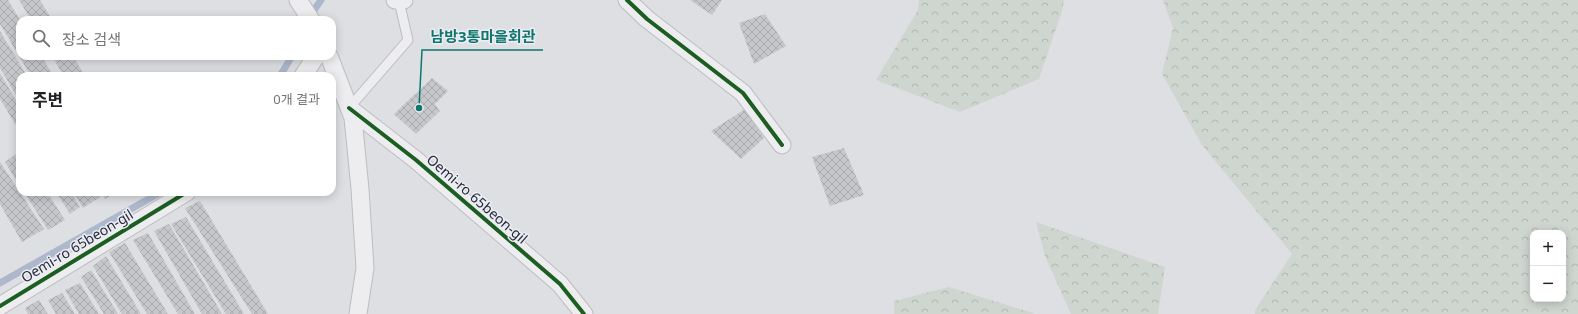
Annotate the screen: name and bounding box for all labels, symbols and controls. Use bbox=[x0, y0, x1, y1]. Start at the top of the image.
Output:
search box bbox=[16, 16, 336, 60]
callout: 남방3통마을회관 bbox=[422, 23, 543, 50]
text: 남방3통마을회관 bbox=[430, 26, 536, 46]
icon: search bbox=[30, 27, 52, 49]
text: 장소 검색 bbox=[62, 29, 121, 49]
text: 주변 bbox=[32, 88, 63, 111]
text: 0개 결과 bbox=[273, 90, 320, 108]
street label: Oemi-ro 65beon-gil bbox=[423, 150, 532, 248]
street label: Oemi-ro 65beon-gil bbox=[17, 205, 136, 287]
map controls bbox=[1530, 230, 1566, 302]
button: + bbox=[1530, 230, 1566, 266]
button: − bbox=[1530, 266, 1566, 302]

